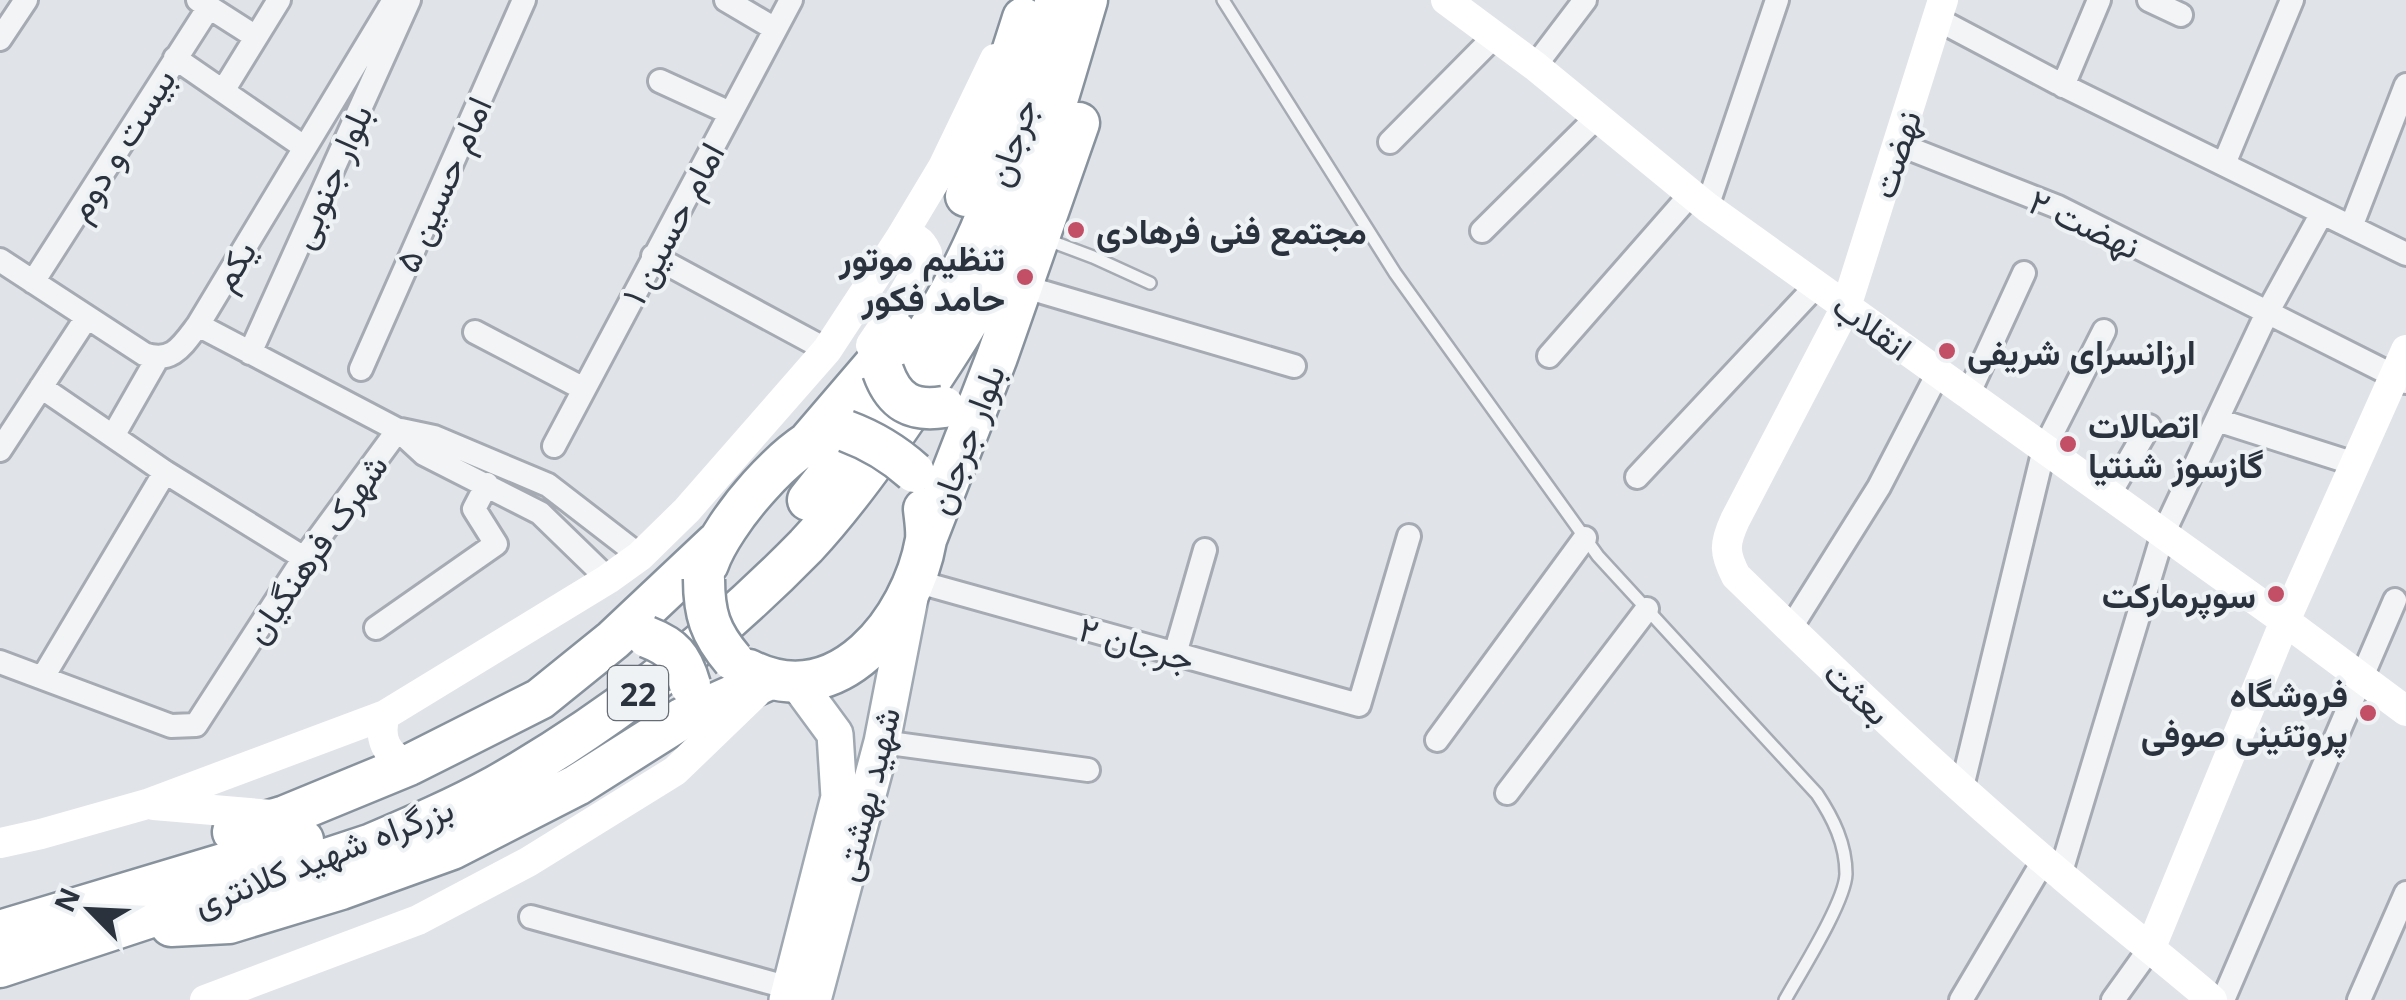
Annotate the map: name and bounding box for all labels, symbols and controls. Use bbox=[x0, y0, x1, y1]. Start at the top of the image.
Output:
street label: بیست و دوم bbox=[55, 59, 186, 230]
street label: امام حسین ۵ bbox=[382, 89, 503, 280]
street label: جرجان bbox=[974, 92, 1048, 192]
street label: بلوار جنوبی bbox=[277, 96, 383, 256]
street label: نهضت bbox=[1859, 104, 1931, 204]
street label: امام حسین ۱ bbox=[610, 134, 735, 313]
street label: ۲ نهضت bbox=[2022, 177, 2148, 269]
place label: مجتمع فنی فرهادی bbox=[1096, 207, 1367, 256]
marker: مجتمع فنی فرهادی bbox=[1065, 219, 1087, 241]
street label: یکم bbox=[200, 231, 267, 299]
place label: تنظیم موتور حامد فکور bbox=[838, 234, 1005, 321]
marker: تنظیم موتور حامد فکور bbox=[1014, 266, 1036, 288]
street label: انقلاب bbox=[1824, 281, 1922, 371]
place label: ارزانسرای شریفی bbox=[1967, 328, 2196, 375]
marker: ارزانسرای شریفی bbox=[1936, 340, 1958, 362]
street label: بلوار جرجان bbox=[915, 357, 1015, 521]
place label: اتصالات گازسوز شنتیا bbox=[2088, 401, 2264, 488]
marker: اتصالات گازسوز شنتیا bbox=[2057, 433, 2079, 455]
street label: شهرک فرهنگیان bbox=[232, 444, 398, 652]
place label: سوپرمارکت bbox=[2102, 571, 2256, 620]
marker: سوپرمارکت bbox=[2265, 583, 2287, 605]
street label: جرجان ۲ bbox=[1074, 604, 1200, 682]
street label: بعثت bbox=[1814, 649, 1902, 735]
road number: 22 bbox=[608, 666, 668, 720]
place label: فروشگاه پروتئینی صوفی bbox=[2141, 670, 2348, 759]
street label: شهید بهشتی bbox=[822, 702, 910, 886]
marker: فروشگاه پروتئینی صوفی bbox=[2357, 702, 2379, 724]
street label: بزرگراه شهید کلانتری bbox=[186, 784, 460, 926]
north arrow bbox=[40, 860, 140, 960]
text: N bbox=[44, 881, 88, 918]

